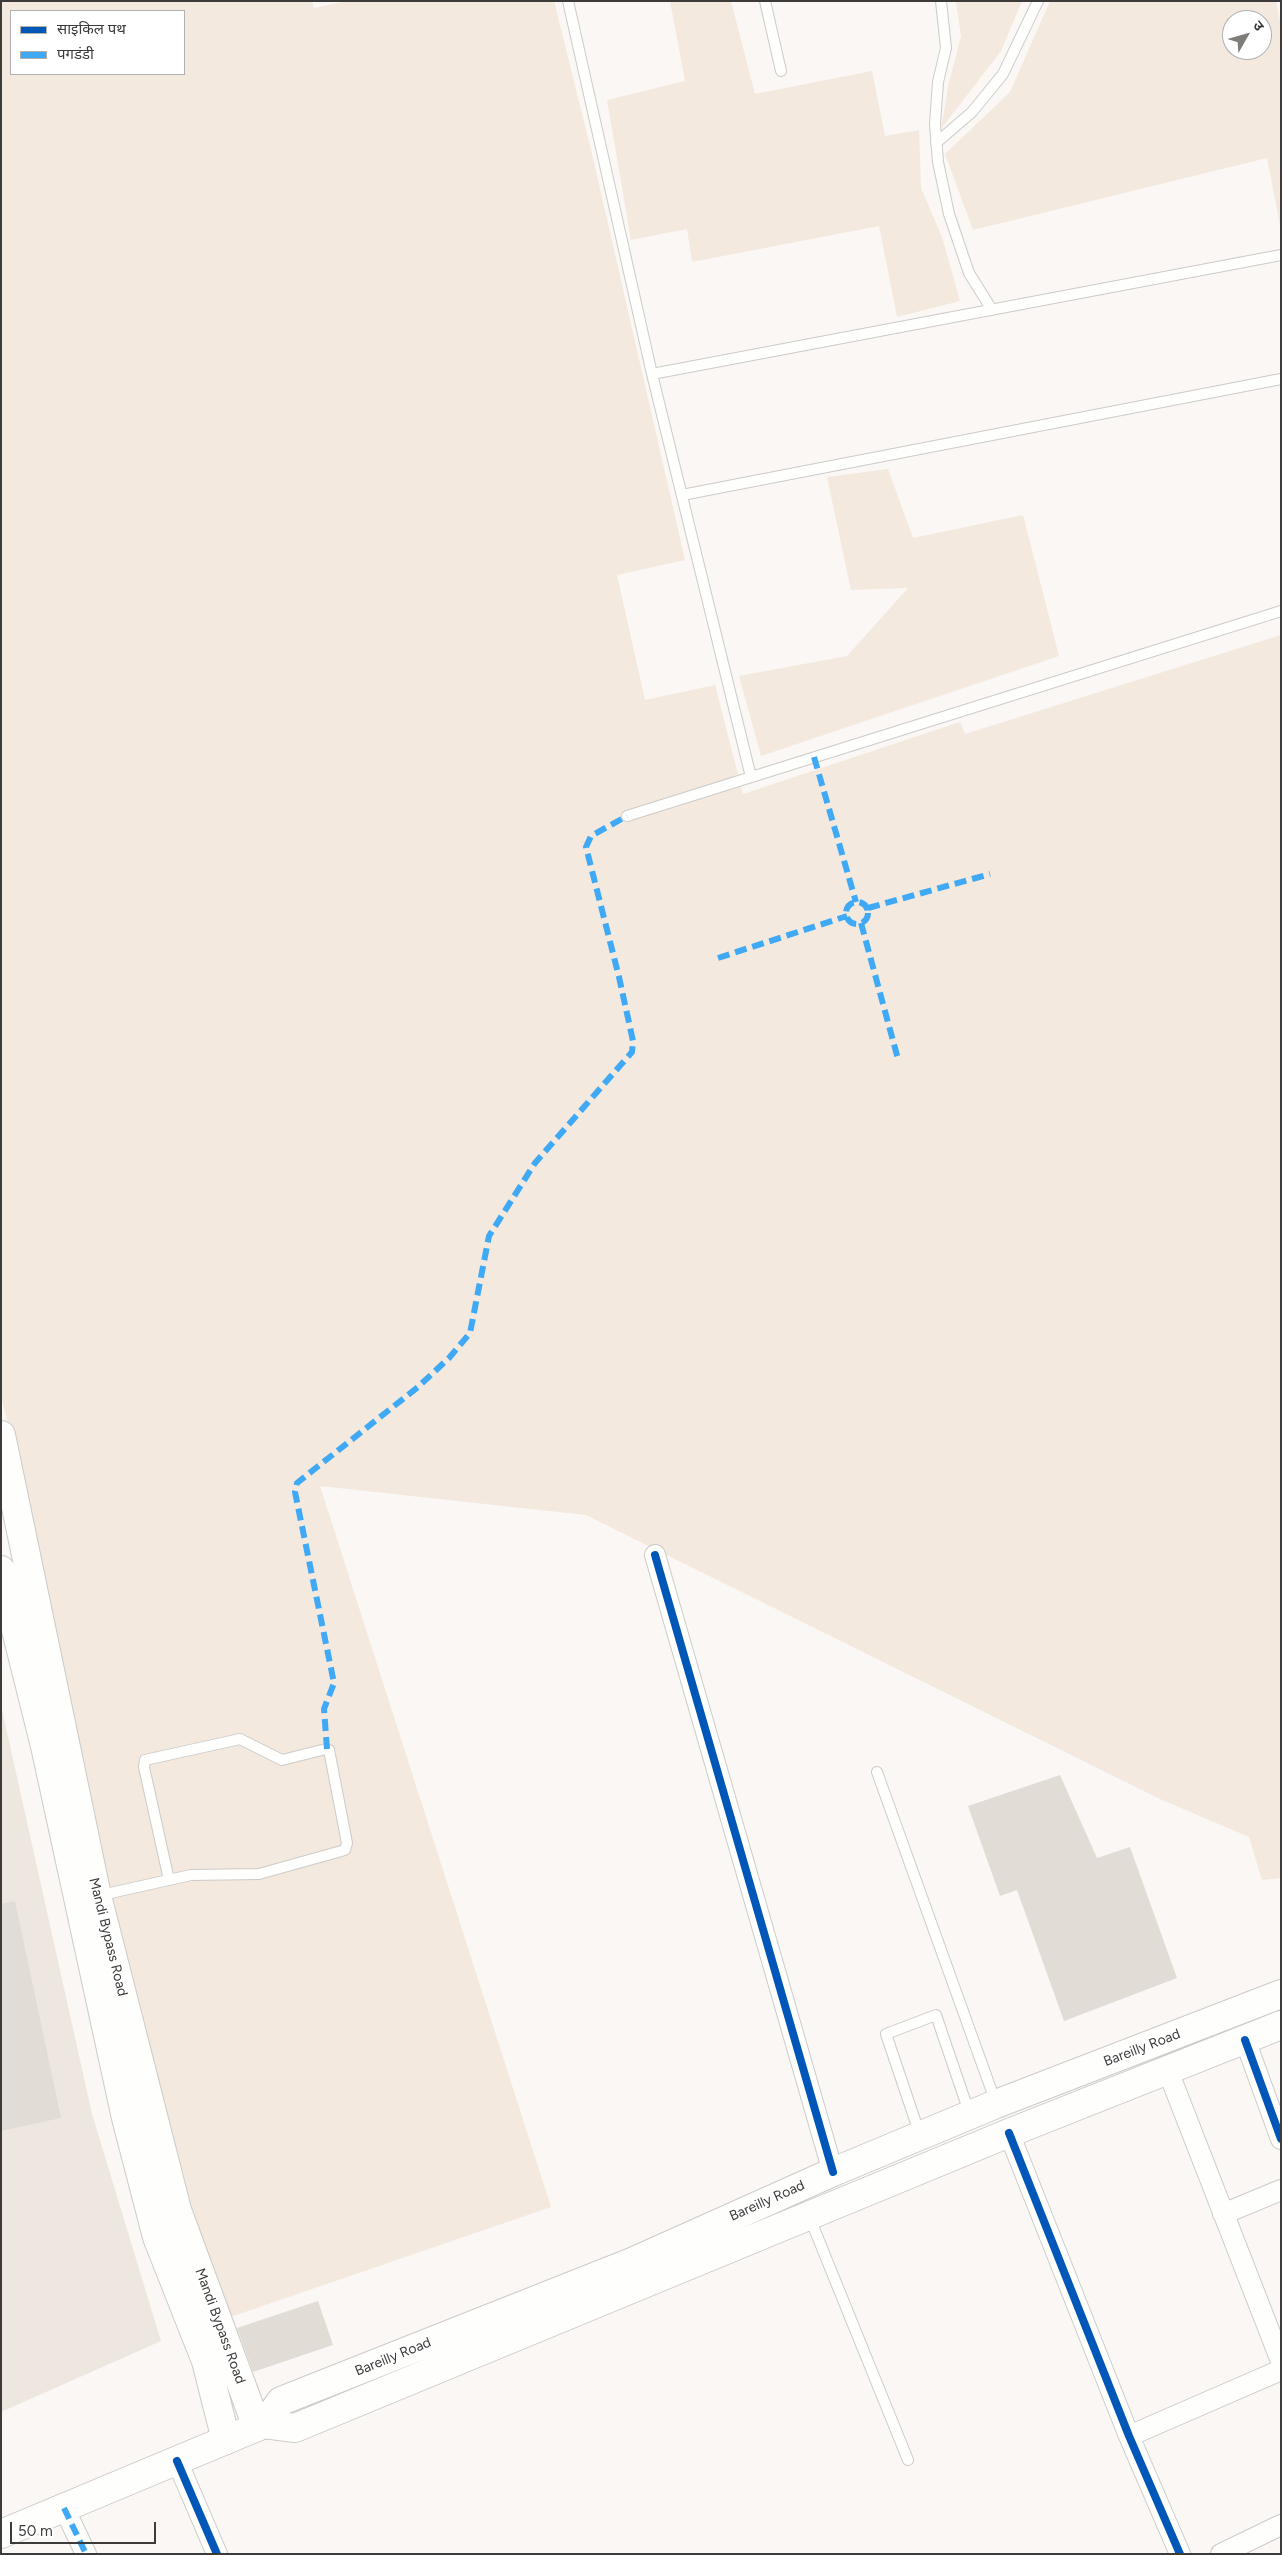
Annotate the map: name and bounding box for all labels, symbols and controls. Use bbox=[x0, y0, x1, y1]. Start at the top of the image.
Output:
legend bbox=[10, 10, 185, 75]
north arrow bbox=[1222, 10, 1272, 60]
text: उ bbox=[1249, 18, 1268, 35]
text: साइकिल पथ bbox=[57, 20, 126, 38]
text: पगडंडी bbox=[57, 45, 94, 63]
street label: Mandi Bypass Road bbox=[85, 1876, 131, 1998]
street label: Bareilly Road bbox=[1101, 2026, 1183, 2070]
street label: Bareilly Road bbox=[727, 2177, 807, 2225]
street label: Mandi Bypass Road bbox=[191, 2266, 249, 2386]
street label: Bareilly Road bbox=[353, 2334, 433, 2380]
scale bar bbox=[12, 2512, 159, 2544]
text: 50 m bbox=[18, 2522, 53, 2540]

